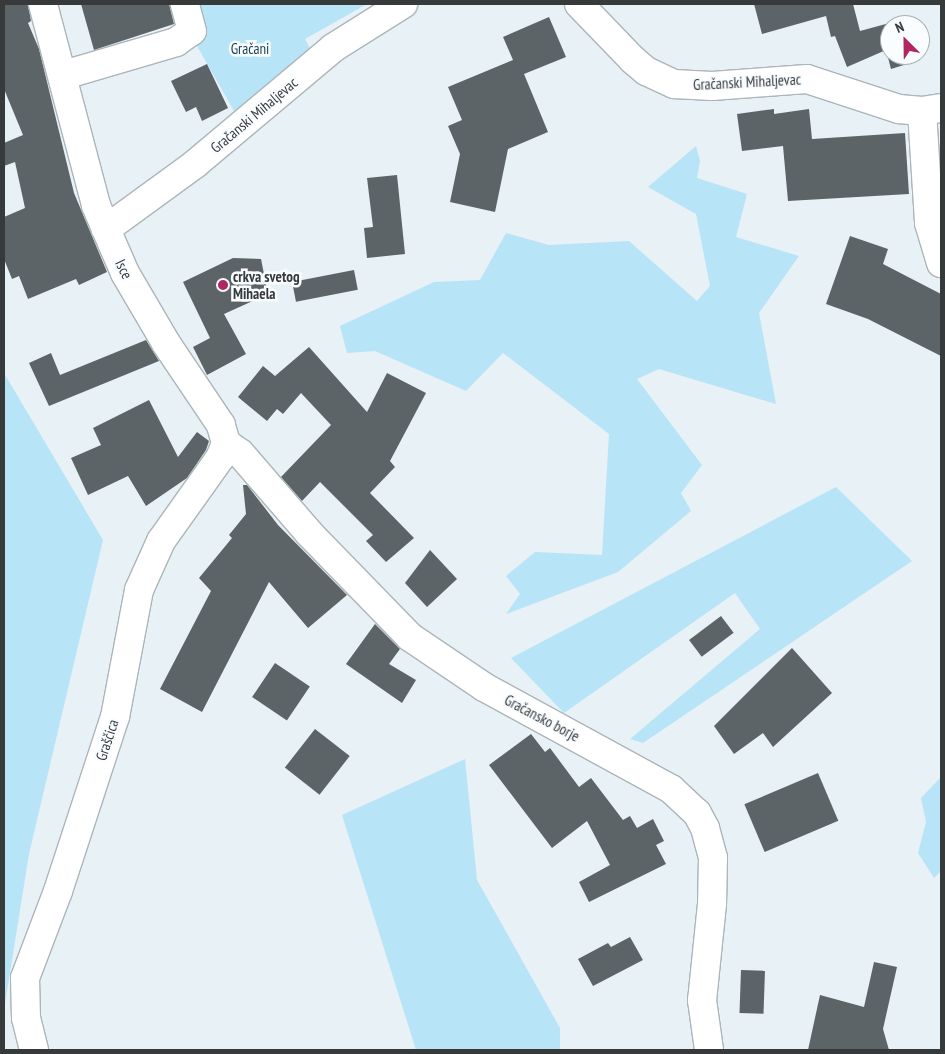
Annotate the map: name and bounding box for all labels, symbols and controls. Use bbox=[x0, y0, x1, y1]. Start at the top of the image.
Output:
north arrow bbox=[880, 15, 930, 65]
text: N bbox=[893, 17, 907, 37]
park label: Gračani bbox=[231, 40, 269, 58]
street label: Gračanski Mihaljevac bbox=[693, 70, 801, 94]
street label: Gračanski Mihaljevac bbox=[207, 73, 301, 157]
street label: Isce bbox=[112, 256, 136, 282]
place label: crkva svetog Mihaela bbox=[233, 267, 300, 302]
marker: crkva svetog Mihaela bbox=[217, 279, 229, 291]
street label: Gračansko borje bbox=[501, 691, 583, 745]
street label: Graščica bbox=[92, 717, 122, 763]

